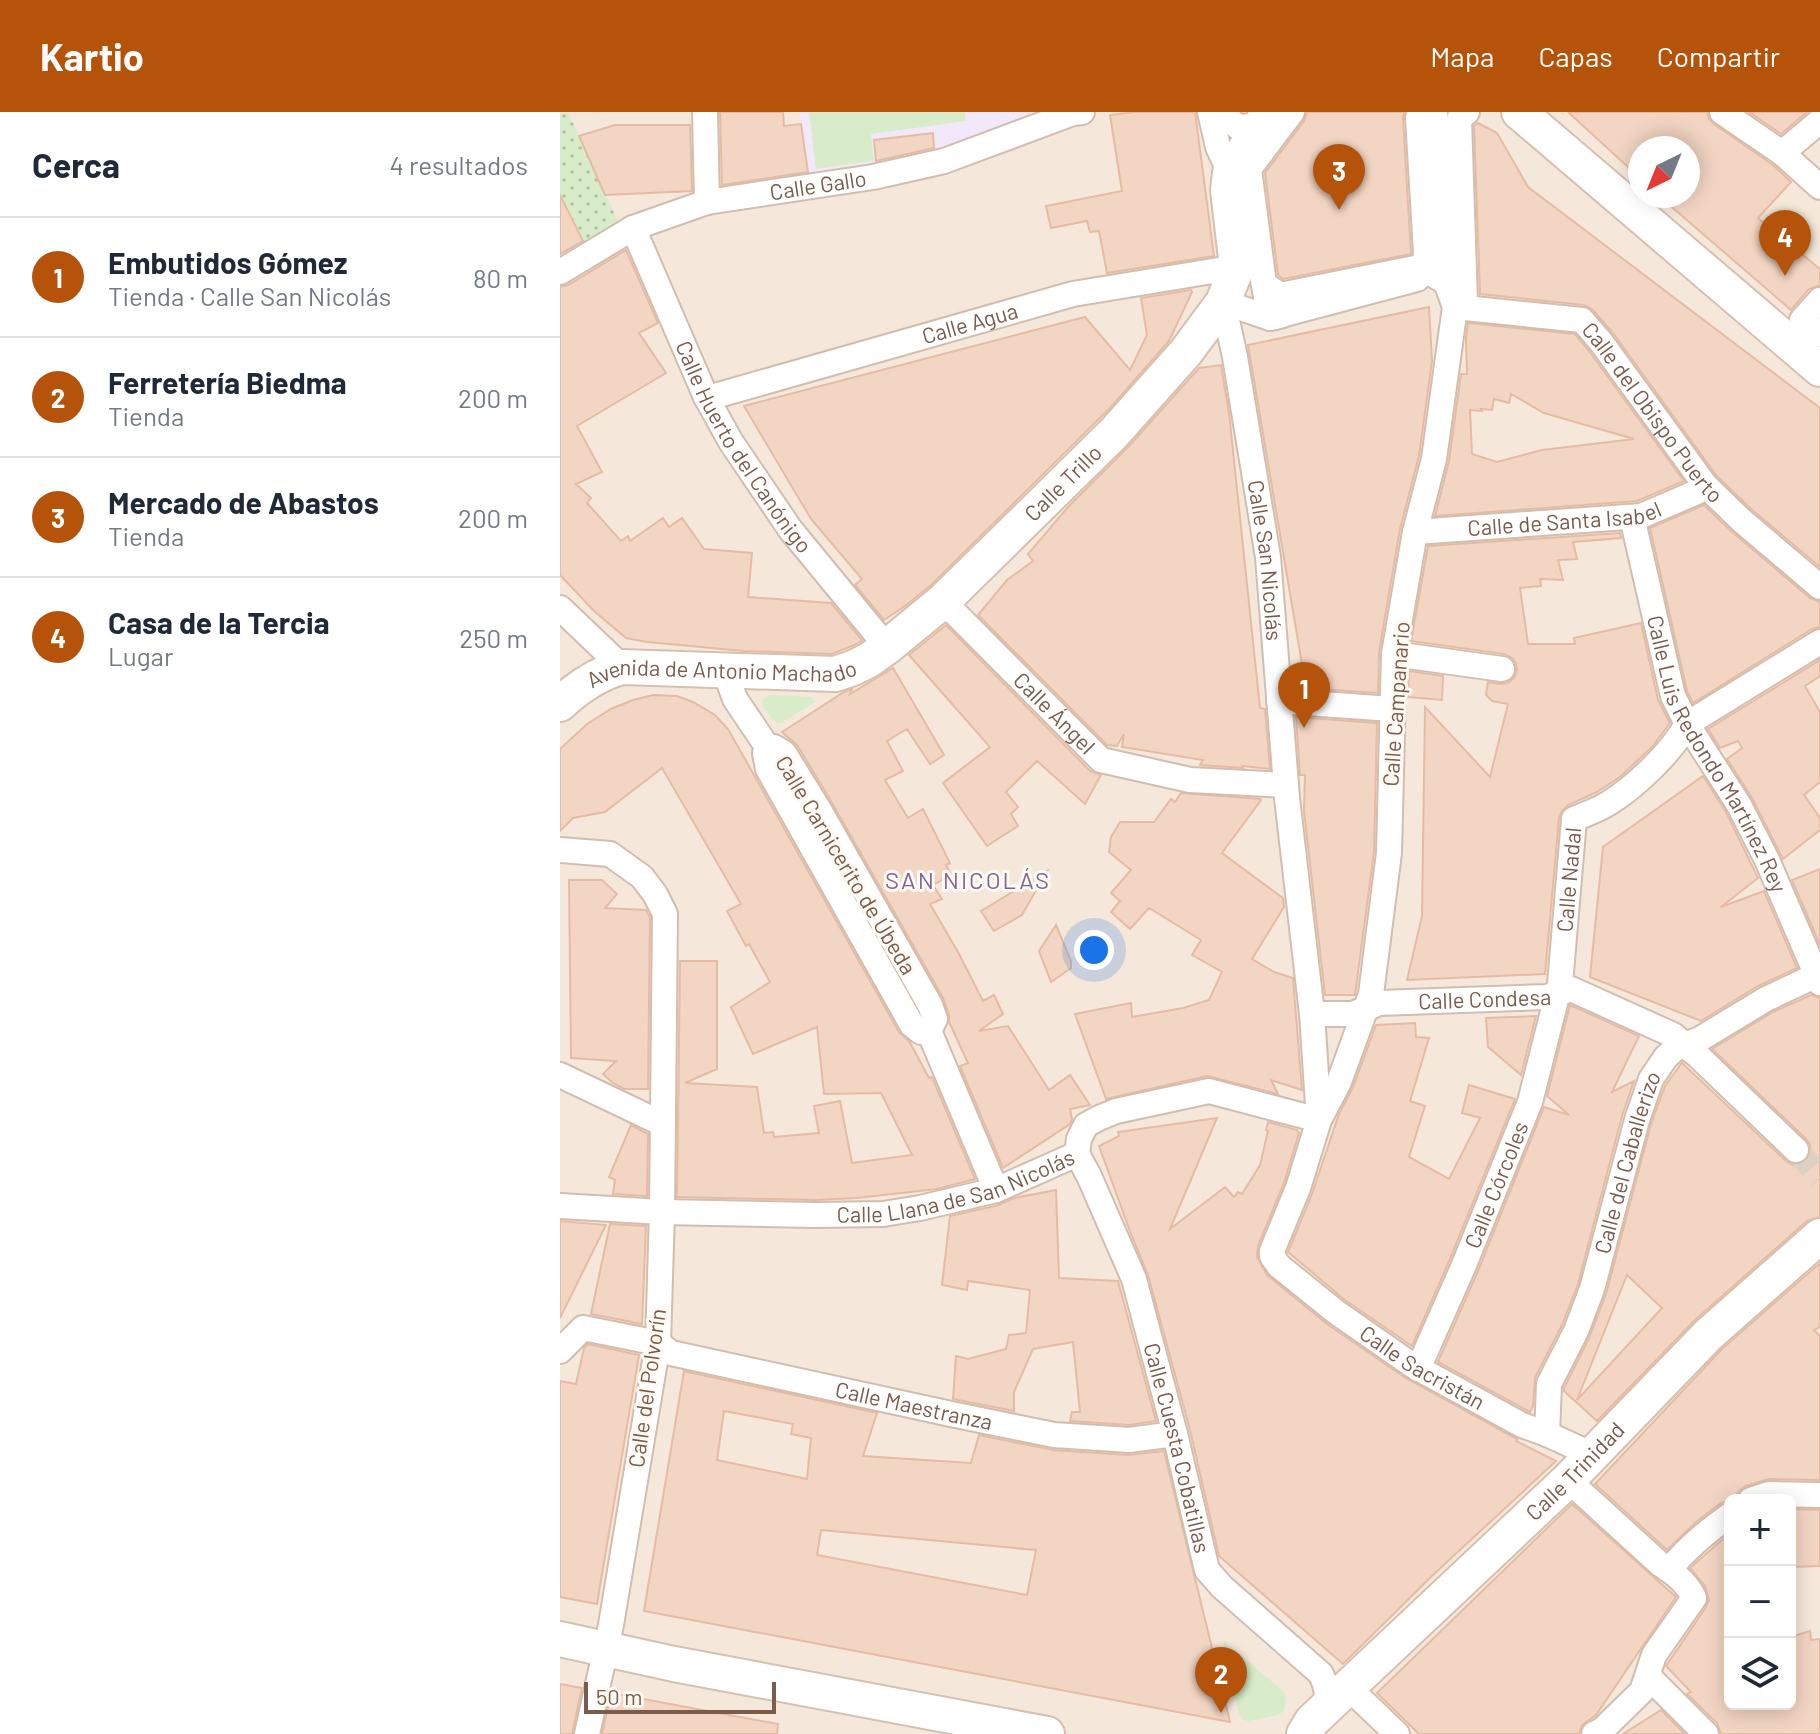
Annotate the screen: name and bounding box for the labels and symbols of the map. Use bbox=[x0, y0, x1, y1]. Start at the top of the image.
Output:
north arrow bbox=[1628, 136, 1700, 208]
pin: 3 bbox=[1313, 144, 1365, 210]
street label: Calle Gallo bbox=[768, 164, 868, 204]
pin: 4 bbox=[1759, 210, 1811, 276]
street label: Calle Agua bbox=[919, 296, 1020, 348]
street label: Calle del Obispo Puerto bbox=[1577, 316, 1729, 507]
street label: Calle Huerto del Canónigo bbox=[671, 337, 818, 558]
street label: Calle Trillo bbox=[1018, 439, 1106, 526]
street label: Calle San Nicolás bbox=[1243, 478, 1289, 642]
street label: Calle de Santa Isabel bbox=[1467, 495, 1665, 540]
street label: Calle Luis Redondo Martínez Rey bbox=[1643, 613, 1793, 896]
street label: Calle Campanario bbox=[1376, 621, 1414, 787]
street label: Avenida de Antonio Machado bbox=[581, 653, 860, 692]
pin: 1 bbox=[1278, 662, 1330, 728]
street label: Calle Ángel bbox=[1009, 666, 1101, 759]
street label: Calle Carnicerito de Úbeda bbox=[771, 750, 923, 979]
street label: Calle Nadal bbox=[1550, 826, 1585, 933]
district label: SAN NICOLÁS bbox=[885, 865, 1051, 894]
your location bbox=[1074, 930, 1114, 970]
street label: Calle Condesa bbox=[1418, 983, 1552, 1014]
street label: Calle del Caballerizo bbox=[1588, 1065, 1665, 1256]
street label: Calle Córcoles bbox=[1458, 1118, 1533, 1252]
street label: Calle Llana de San Nicolás bbox=[836, 1143, 1078, 1227]
street label: Calle del Polvorín bbox=[622, 1307, 670, 1469]
street label: Calle Sacristán bbox=[1355, 1319, 1490, 1414]
street label: Calle Cuesta Cobatillas bbox=[1139, 1340, 1217, 1556]
street label: Calle Maestranza bbox=[833, 1375, 995, 1434]
street label: Calle Trinidad bbox=[1520, 1416, 1629, 1525]
pin: 2 bbox=[1195, 1647, 1247, 1713]
scale bar bbox=[584, 1678, 776, 1714]

